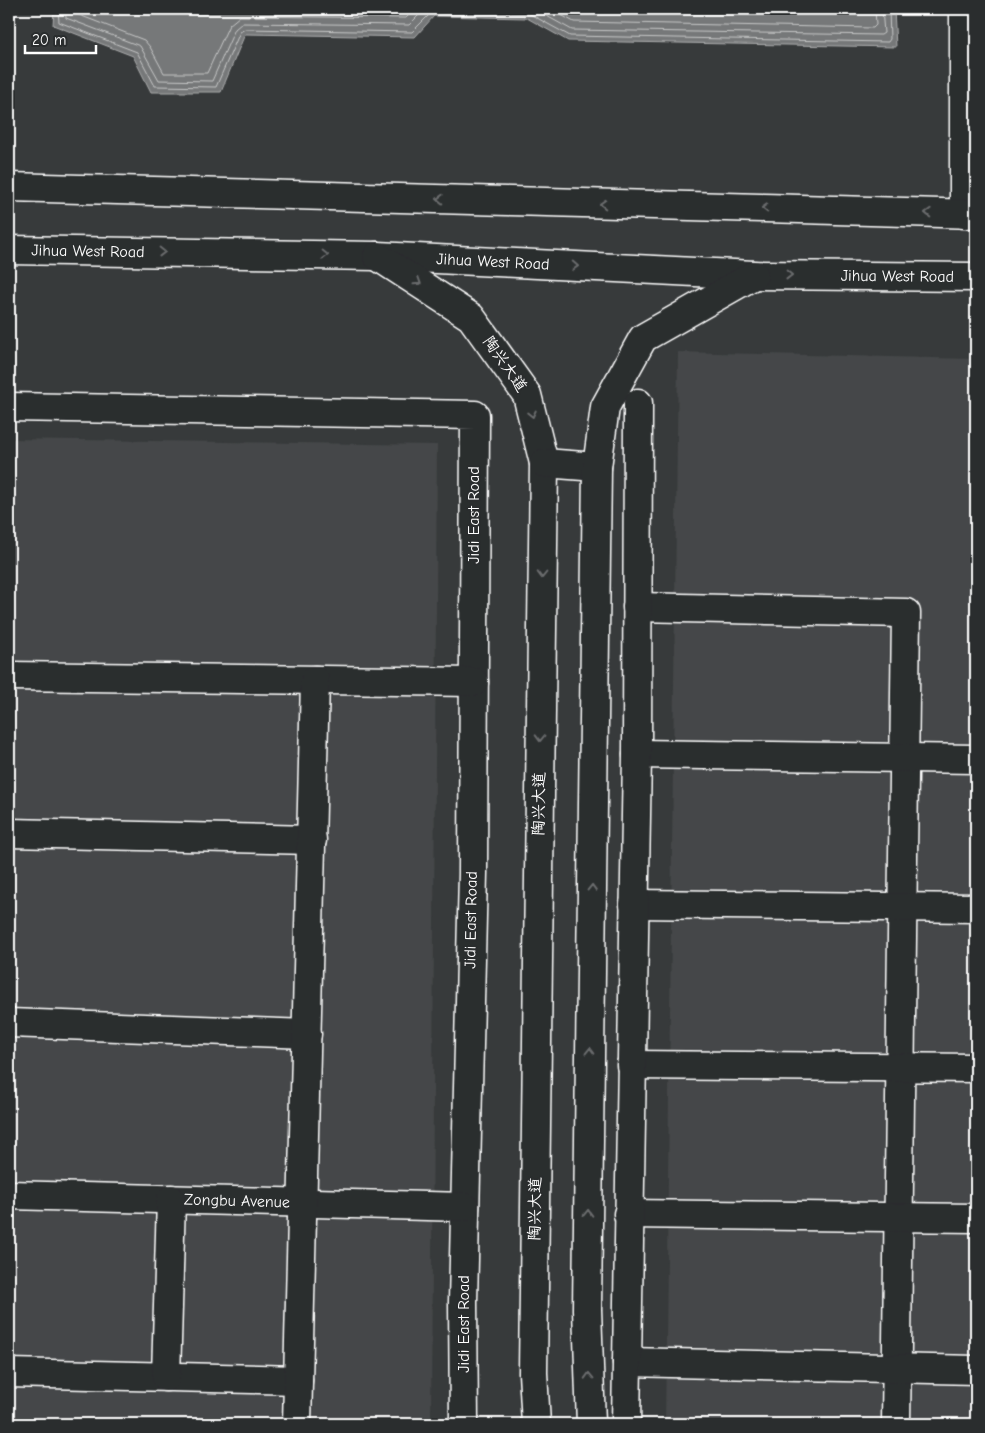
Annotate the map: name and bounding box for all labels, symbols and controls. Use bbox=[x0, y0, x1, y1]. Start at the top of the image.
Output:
scale bar bbox=[25, 22, 96, 54]
text: 20 m bbox=[32, 31, 66, 49]
one-way arrow bbox=[436, 194, 444, 204]
one-way arrow bbox=[598, 198, 606, 209]
one-way arrow bbox=[761, 203, 769, 214]
one-way arrow bbox=[923, 208, 931, 218]
street label: Jihua West Road bbox=[31, 241, 145, 261]
one-way arrow bbox=[159, 247, 167, 258]
one-way arrow bbox=[322, 250, 329, 260]
street label: Jihua West Road bbox=[436, 250, 550, 274]
one-way arrow bbox=[571, 260, 579, 271]
street label: Jihua West Road bbox=[841, 267, 954, 286]
one-way arrow bbox=[786, 270, 794, 280]
one-way arrow bbox=[412, 276, 421, 286]
street label: 陶兴大道 bbox=[479, 333, 531, 395]
one-way arrow bbox=[526, 410, 537, 419]
street label: Jidi East Road bbox=[465, 466, 483, 564]
one-way arrow bbox=[537, 572, 547, 580]
one-way arrow bbox=[535, 734, 545, 742]
street label: 陶兴大道 bbox=[529, 772, 549, 836]
street label: Jidi East Road bbox=[461, 871, 481, 969]
one-way arrow bbox=[587, 884, 597, 892]
one-way arrow bbox=[585, 1046, 595, 1054]
street label: 陶兴大道 bbox=[525, 1177, 545, 1241]
street label: Zongbu Avenue bbox=[184, 1191, 290, 1211]
one-way arrow bbox=[583, 1209, 593, 1216]
street label: Jidi East Road bbox=[455, 1275, 473, 1373]
one-way arrow bbox=[584, 1371, 595, 1379]

